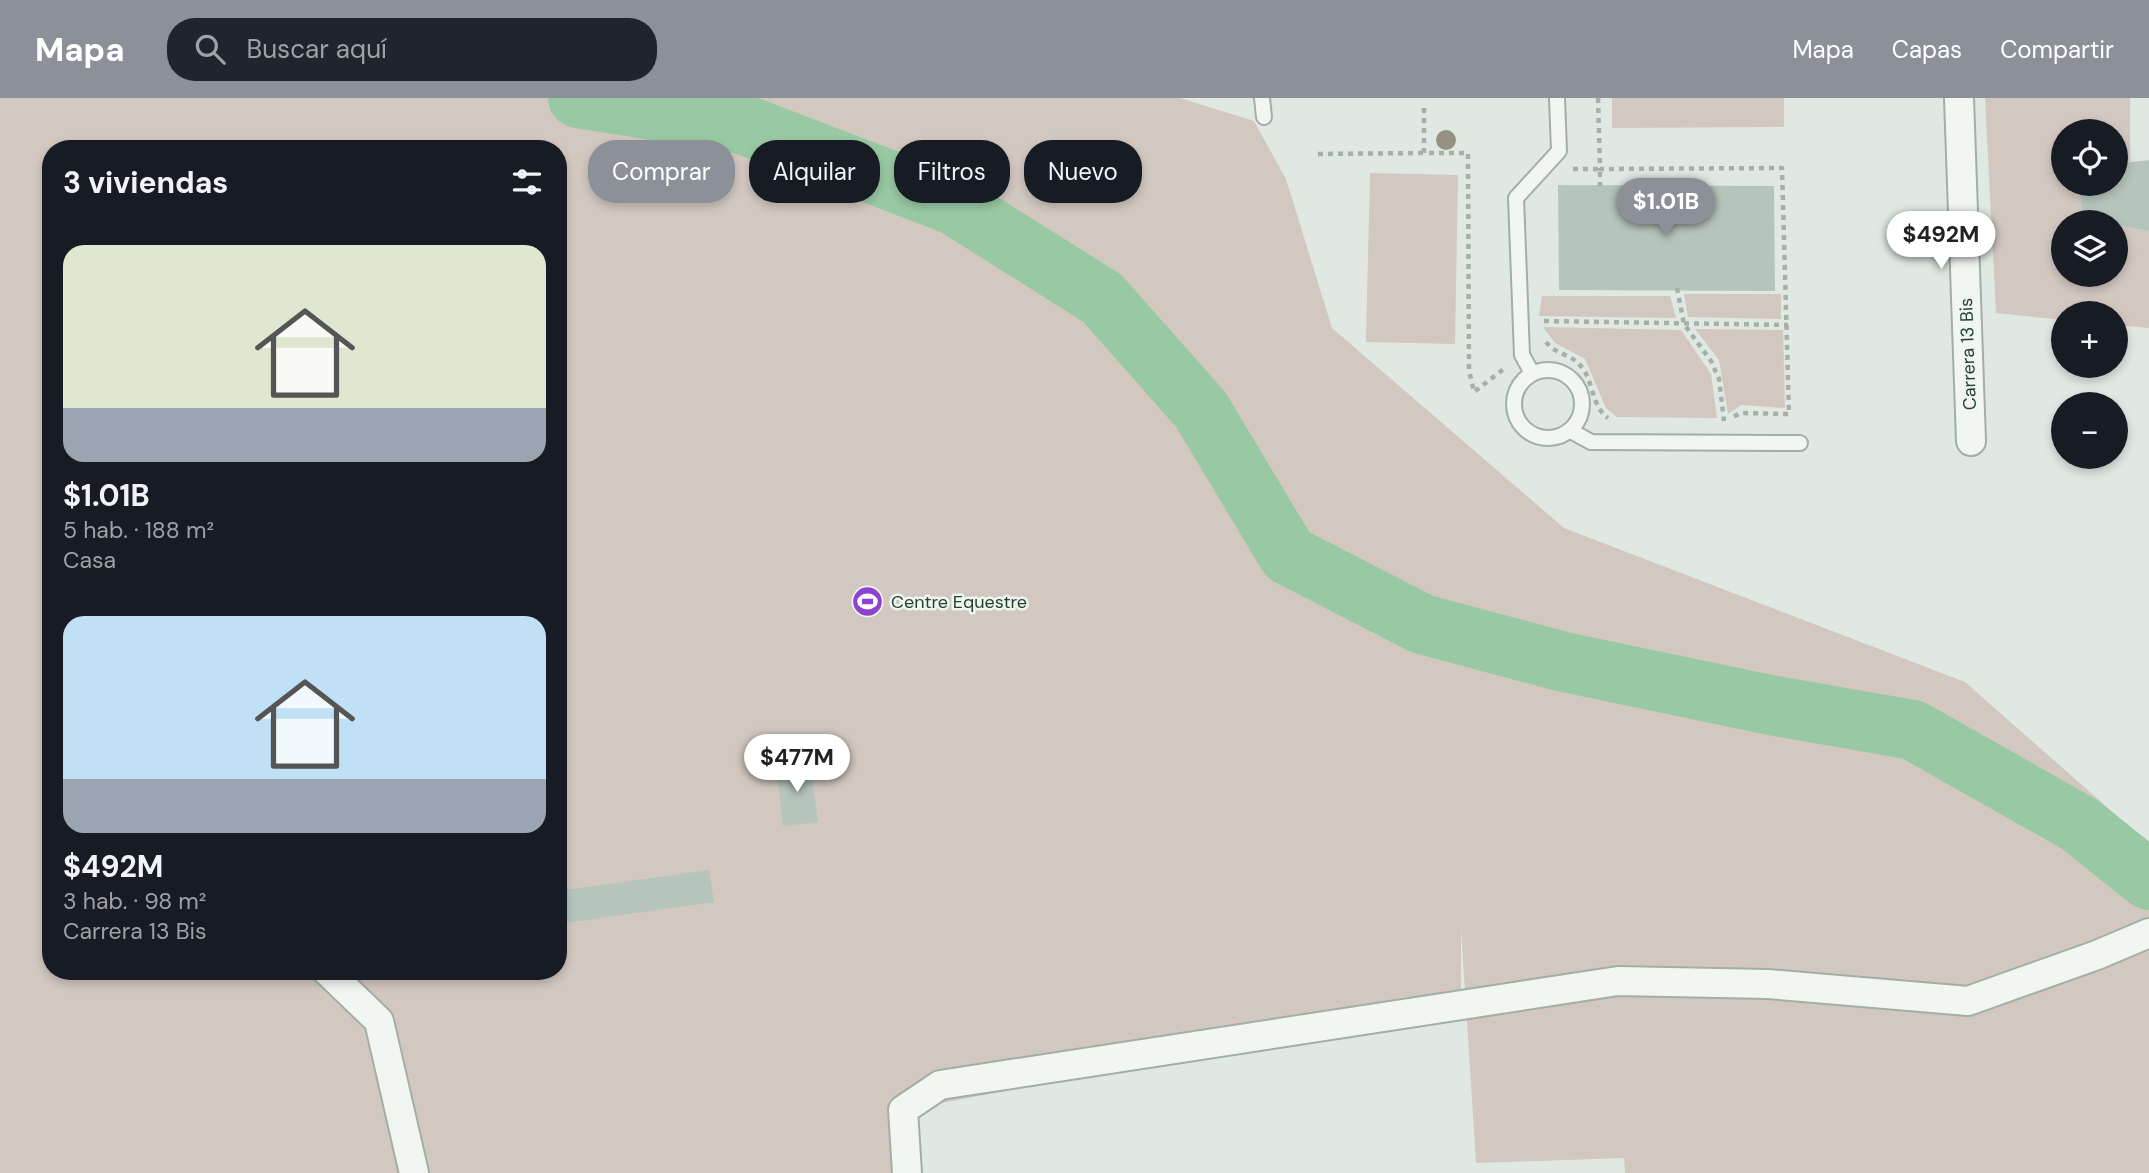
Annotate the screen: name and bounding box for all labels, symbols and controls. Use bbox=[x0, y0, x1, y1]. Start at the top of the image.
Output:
search box bbox=[167, 18, 657, 81]
text: Mapa bbox=[35, 28, 125, 71]
icon: search bbox=[191, 30, 229, 68]
text: Buscar aquí bbox=[247, 32, 387, 66]
text: Mapa bbox=[1792, 34, 1854, 65]
text: Capas bbox=[1892, 34, 1962, 65]
text: Compartir bbox=[2000, 34, 2114, 65]
map controls bbox=[2051, 119, 2128, 469]
button: locate bbox=[2051, 119, 2128, 196]
chip: Comprar bbox=[588, 140, 735, 203]
chip: Alquilar bbox=[749, 140, 880, 203]
chip: Filtros bbox=[894, 140, 1010, 203]
chip: Nuevo bbox=[1024, 140, 1142, 203]
text: 3 viviendas bbox=[63, 163, 228, 202]
icon: filters bbox=[508, 163, 546, 201]
pin: $1.01B bbox=[1609, 178, 1723, 238]
text: $1.01B bbox=[1633, 186, 1699, 216]
button: layers bbox=[2051, 210, 2128, 287]
pin: $492M bbox=[1892, 212, 1990, 271]
text: $492M bbox=[1903, 219, 1979, 249]
icon: home bbox=[242, 290, 368, 416]
street label: Carrera 13 Bis bbox=[1954, 297, 1982, 411]
button: + bbox=[2051, 301, 2128, 378]
button: − bbox=[2051, 392, 2128, 469]
text: $1.01B bbox=[63, 476, 150, 515]
text: 5 hab. · 188 m² bbox=[63, 515, 214, 545]
text: Casa bbox=[63, 545, 116, 575]
sports icon: Centre Equestre bbox=[851, 585, 885, 619]
place label: Centre Equestre bbox=[891, 590, 1027, 614]
icon: home bbox=[242, 661, 368, 787]
pin: $477M bbox=[748, 734, 846, 794]
text: $477M bbox=[760, 742, 834, 772]
text: $492M bbox=[63, 847, 163, 886]
text: 3 hab. · 98 m² bbox=[63, 886, 206, 916]
text: Carrera 13 Bis bbox=[63, 916, 207, 946]

